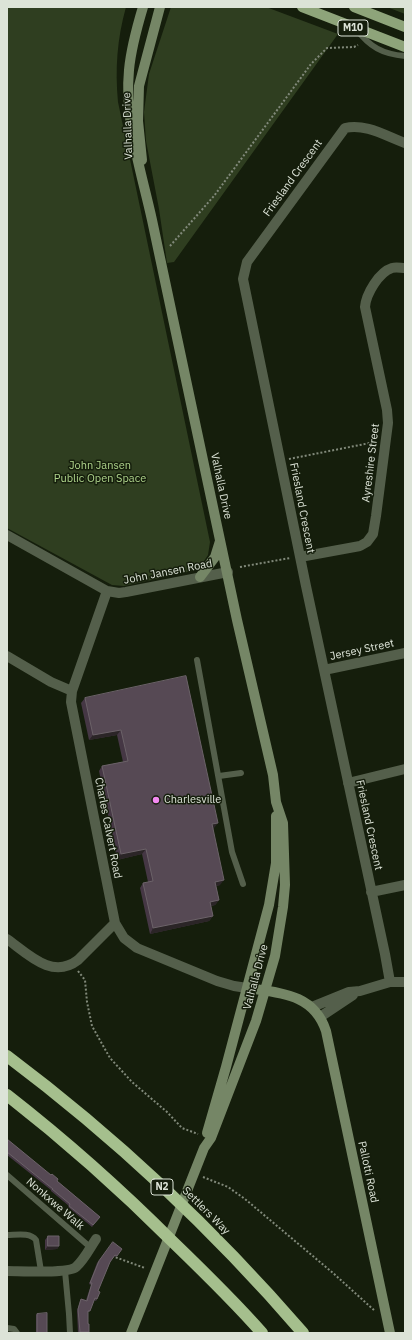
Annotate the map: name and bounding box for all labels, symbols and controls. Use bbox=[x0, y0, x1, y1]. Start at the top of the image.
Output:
road number: M10 bbox=[338, 20, 368, 36]
street label: Valhalla Drive bbox=[120, 92, 136, 160]
street label: Friesland Crescent bbox=[261, 137, 325, 219]
street label: Ayreshire Street bbox=[360, 423, 382, 503]
street label: Valhalla Drive bbox=[208, 452, 234, 520]
park label: John Jansen Public Open Space bbox=[54, 459, 146, 485]
street label: Friesland Crescent bbox=[287, 462, 317, 554]
street label: John Jansen Road bbox=[123, 557, 213, 587]
street label: Jersey Street bbox=[329, 637, 395, 663]
street label: Charles Calvert Road bbox=[92, 776, 124, 880]
street label: Friesland Crescent bbox=[353, 779, 385, 871]
place label: Charlesville bbox=[164, 793, 221, 807]
marker: Charlesville bbox=[151, 795, 161, 805]
street label: Valhalla Drive bbox=[241, 943, 271, 1011]
street label: Pallotti Road bbox=[355, 1140, 381, 1204]
street label: Nonkxwe Walk bbox=[23, 1175, 87, 1233]
road number: N2 bbox=[151, 1179, 173, 1195]
street label: Settlers Way bbox=[179, 1184, 233, 1238]

